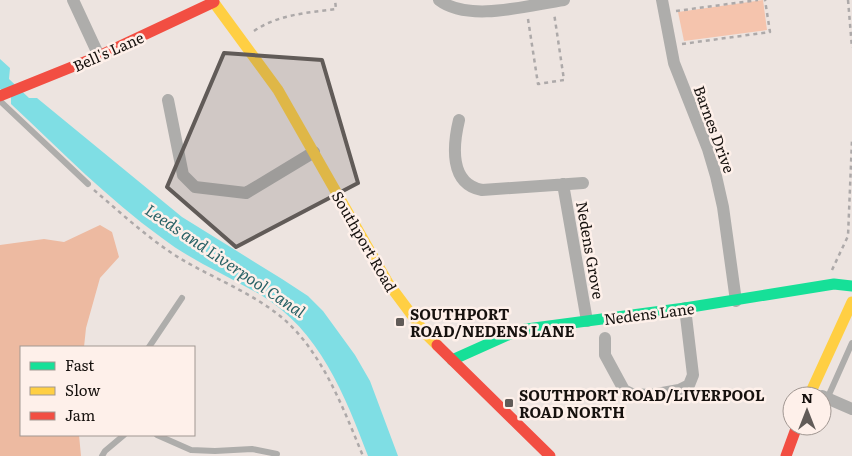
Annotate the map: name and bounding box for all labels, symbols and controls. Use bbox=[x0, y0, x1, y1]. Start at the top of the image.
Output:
street label: Bell's Lane bbox=[69, 25, 147, 77]
street label: Barnes Drive bbox=[689, 82, 742, 176]
street label: Southport Road bbox=[327, 186, 403, 296]
water label: Leeds and Liverpool Canal bbox=[141, 197, 311, 323]
street label: Nedens Grove bbox=[571, 199, 611, 301]
street label: Nedens Lane bbox=[602, 296, 696, 330]
place label: SOUTHPORT ROAD/NEDENS LANE bbox=[410, 302, 574, 342]
marker: SOUTHPORT ROAD/NEDENS LANE bbox=[394, 316, 406, 328]
legend bbox=[20, 346, 195, 436]
text: Fast bbox=[65, 353, 94, 376]
text: Slow bbox=[65, 378, 100, 401]
place label: SOUTHPORT ROAD/LIVERPOOL ROAD NORTH bbox=[519, 383, 765, 423]
north arrow bbox=[782, 386, 832, 436]
text: N bbox=[801, 387, 813, 407]
marker: SOUTHPORT ROAD/LIVERPOOL ROAD NORTH bbox=[503, 397, 515, 409]
text: Jam bbox=[65, 403, 96, 426]

